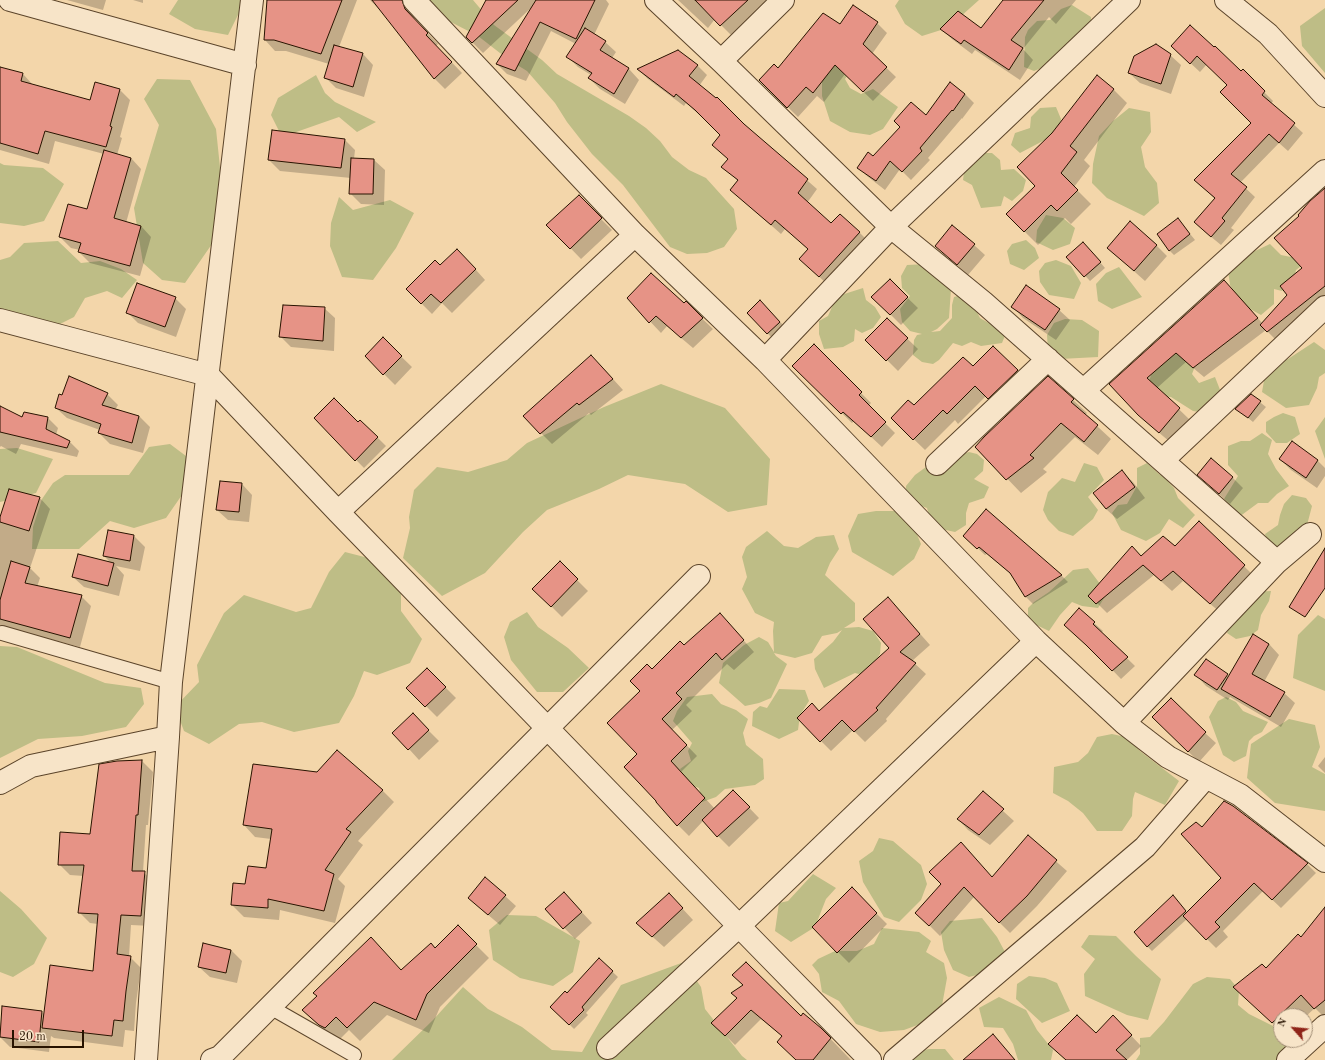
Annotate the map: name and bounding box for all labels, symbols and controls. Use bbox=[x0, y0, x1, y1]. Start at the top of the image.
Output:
north arrow bbox=[1273, 1008, 1313, 1048]
text: N bbox=[1276, 1017, 1290, 1029]
scale bar bbox=[14, 1022, 86, 1048]
text: 20 m bbox=[19, 1031, 46, 1043]

